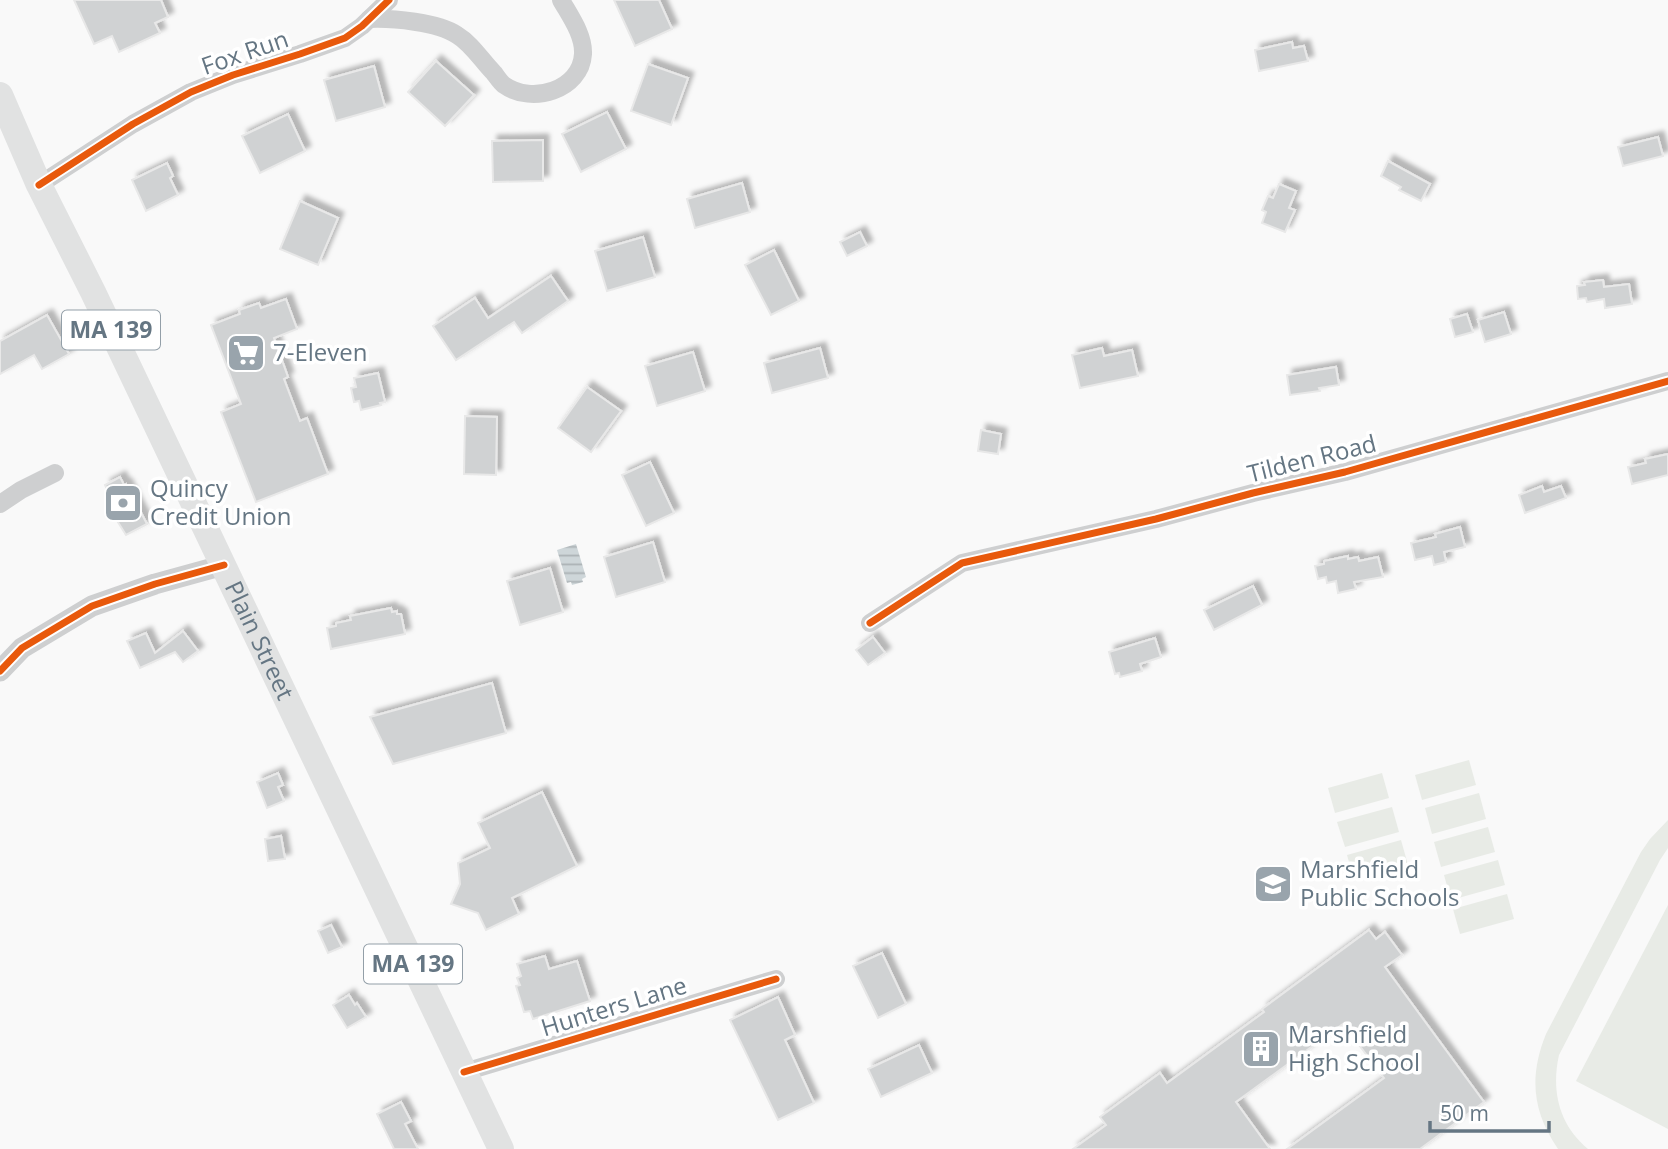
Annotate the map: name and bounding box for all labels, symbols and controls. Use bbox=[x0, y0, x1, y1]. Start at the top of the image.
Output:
street label: Fox Run bbox=[197, 21, 292, 82]
road number: MA 139 bbox=[62, 310, 160, 350]
supermarket icon: 7-Eleven bbox=[225, 332, 267, 374]
place label: 7-Eleven bbox=[273, 335, 368, 368]
street label: Tilden Road bbox=[1244, 426, 1380, 489]
place label: Quincy Credit Union bbox=[150, 471, 291, 532]
bank icon: Quincy Credit Union bbox=[102, 482, 144, 524]
street label: Plain Street bbox=[218, 575, 303, 705]
place label: Marshfield Public Schools bbox=[1300, 852, 1459, 913]
school or university icon: Marshfield Public Schools bbox=[1252, 863, 1294, 905]
road number: MA 139 bbox=[364, 945, 462, 984]
street label: Hunters Lane bbox=[537, 968, 690, 1043]
place label: Marshfield High School bbox=[1288, 1017, 1420, 1078]
building icon: Marshfield High School bbox=[1240, 1028, 1282, 1070]
scale bar bbox=[1430, 1090, 1549, 1134]
text: 50 m bbox=[1440, 1099, 1489, 1127]

